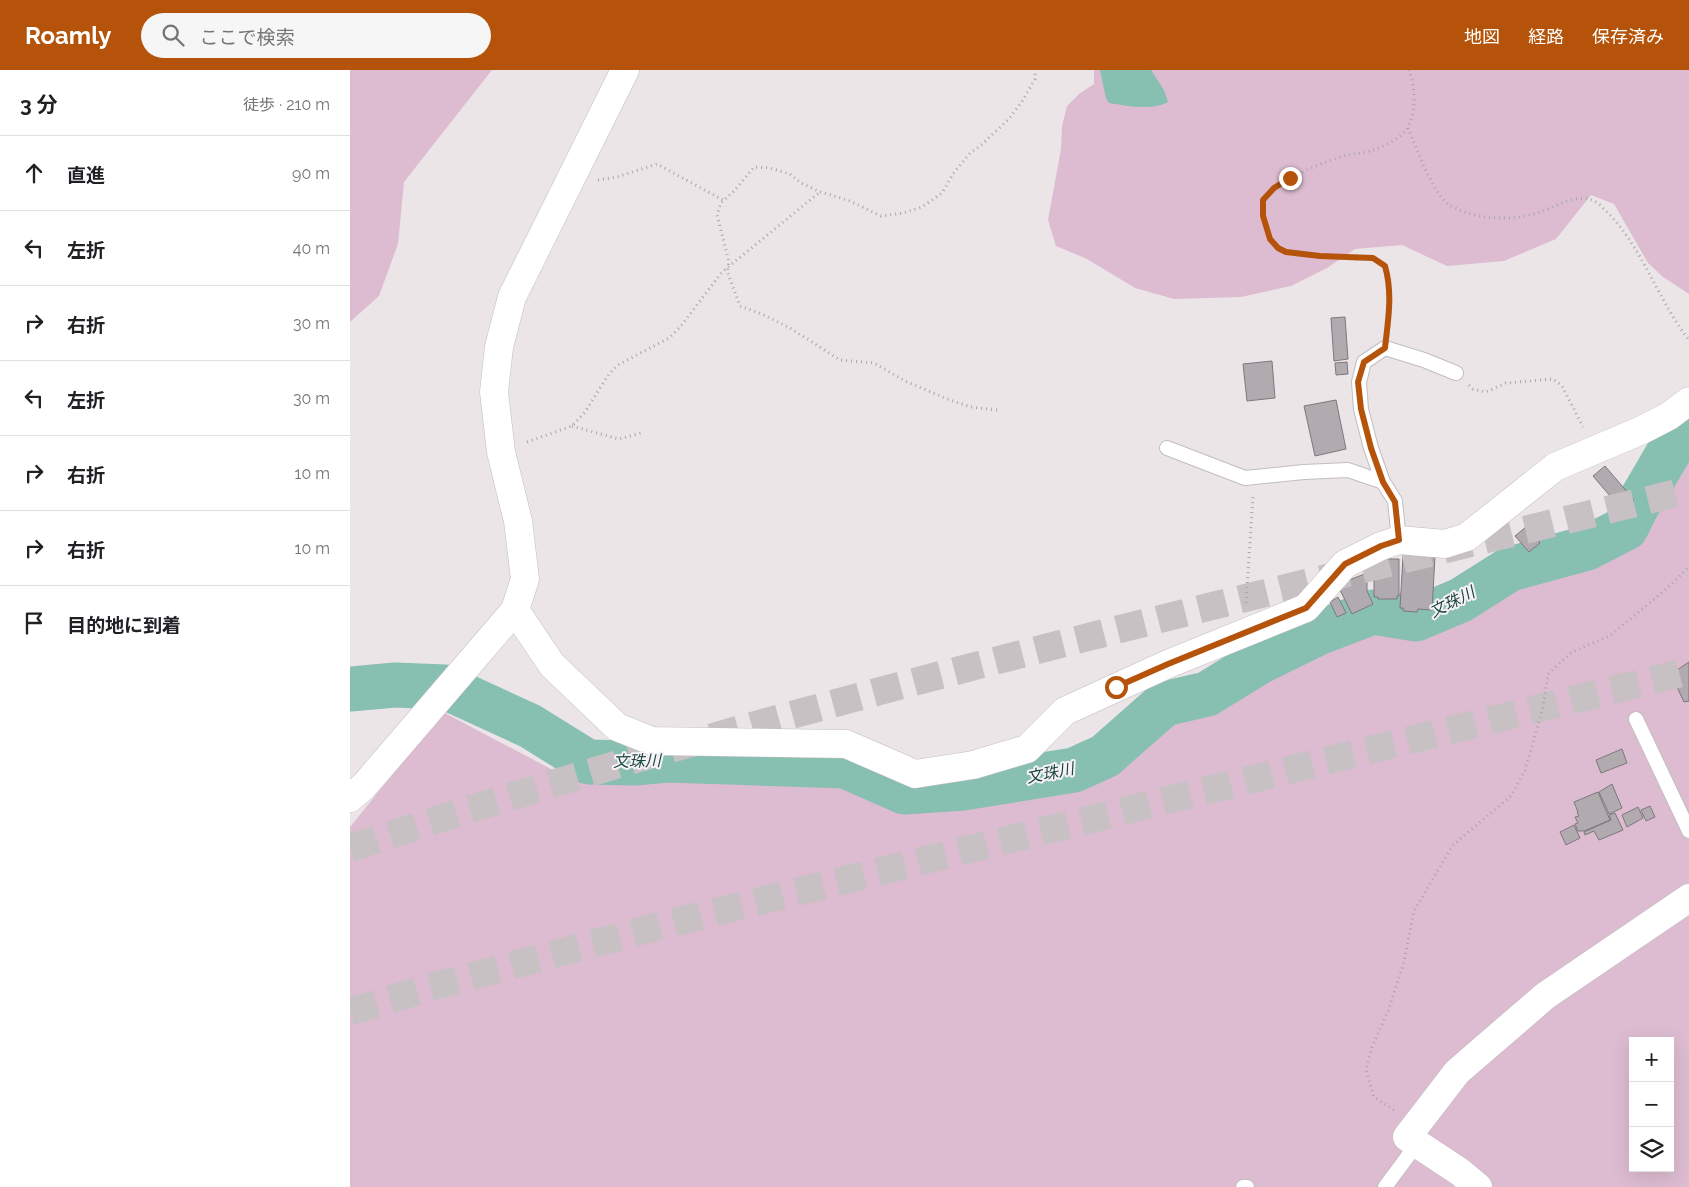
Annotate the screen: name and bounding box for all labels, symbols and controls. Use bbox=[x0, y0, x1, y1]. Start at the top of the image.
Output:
search box bbox=[141, 13, 491, 58]
text: Roamly bbox=[25, 21, 111, 50]
icon: search bbox=[159, 21, 187, 49]
text: ここで検索 bbox=[199, 26, 294, 48]
text: 地図 bbox=[1464, 26, 1500, 47]
text: 経路 bbox=[1528, 26, 1564, 47]
text: 保存済み bbox=[1592, 26, 1664, 47]
text: 3 分 bbox=[20, 92, 58, 117]
text: 徒歩 · 210 m bbox=[243, 95, 330, 114]
icon: ahead bbox=[20, 159, 48, 187]
text: 直進 bbox=[67, 164, 105, 186]
text: 90 m bbox=[292, 164, 330, 183]
route end bbox=[1279, 167, 1302, 190]
icon: left bbox=[20, 234, 48, 262]
text: 左折 bbox=[67, 239, 105, 261]
text: 40 m bbox=[293, 239, 330, 258]
icon: right bbox=[20, 309, 48, 337]
text: 右折 bbox=[67, 314, 105, 336]
text: 30 m bbox=[293, 314, 330, 333]
icon: left bbox=[20, 384, 48, 412]
text: 左折 bbox=[67, 389, 105, 411]
text: 30 m bbox=[293, 389, 330, 408]
icon: right bbox=[20, 459, 48, 487]
text: 右折 bbox=[67, 464, 105, 486]
text: 10 m bbox=[295, 464, 330, 483]
icon: right bbox=[20, 534, 48, 562]
text: 右折 bbox=[67, 539, 105, 561]
text: 10 m bbox=[295, 539, 330, 558]
water label: 文珠川 bbox=[1426, 582, 1479, 621]
icon: arrive bbox=[20, 609, 48, 637]
text: 目的地に到着 bbox=[67, 614, 181, 636]
route start bbox=[1105, 676, 1128, 699]
water label: 文珠川 bbox=[613, 751, 663, 771]
water label: 文珠川 bbox=[1025, 759, 1077, 787]
map controls bbox=[1629, 1037, 1674, 1172]
button: + bbox=[1629, 1037, 1674, 1082]
button: − bbox=[1629, 1082, 1674, 1127]
button: layers bbox=[1629, 1127, 1674, 1172]

